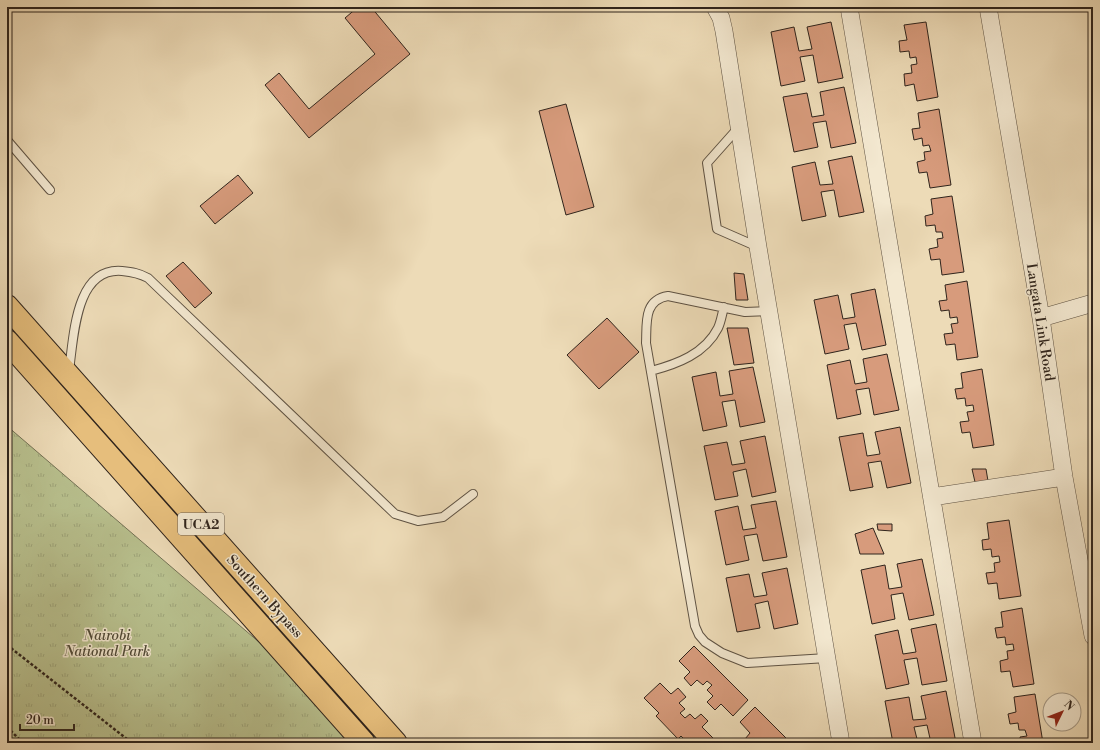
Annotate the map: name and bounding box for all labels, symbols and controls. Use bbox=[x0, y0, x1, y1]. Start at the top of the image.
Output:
street label: Langata Link Road bbox=[1022, 262, 1058, 382]
road number: UCA2 bbox=[178, 513, 224, 535]
street label: Southern Bypass bbox=[222, 551, 306, 642]
park label: Nairobi National Park bbox=[63, 627, 150, 661]
north arrow bbox=[1042, 692, 1082, 732]
text: N bbox=[1060, 698, 1077, 714]
scale bar bbox=[20, 706, 74, 732]
text: 20 m bbox=[26, 713, 54, 728]

